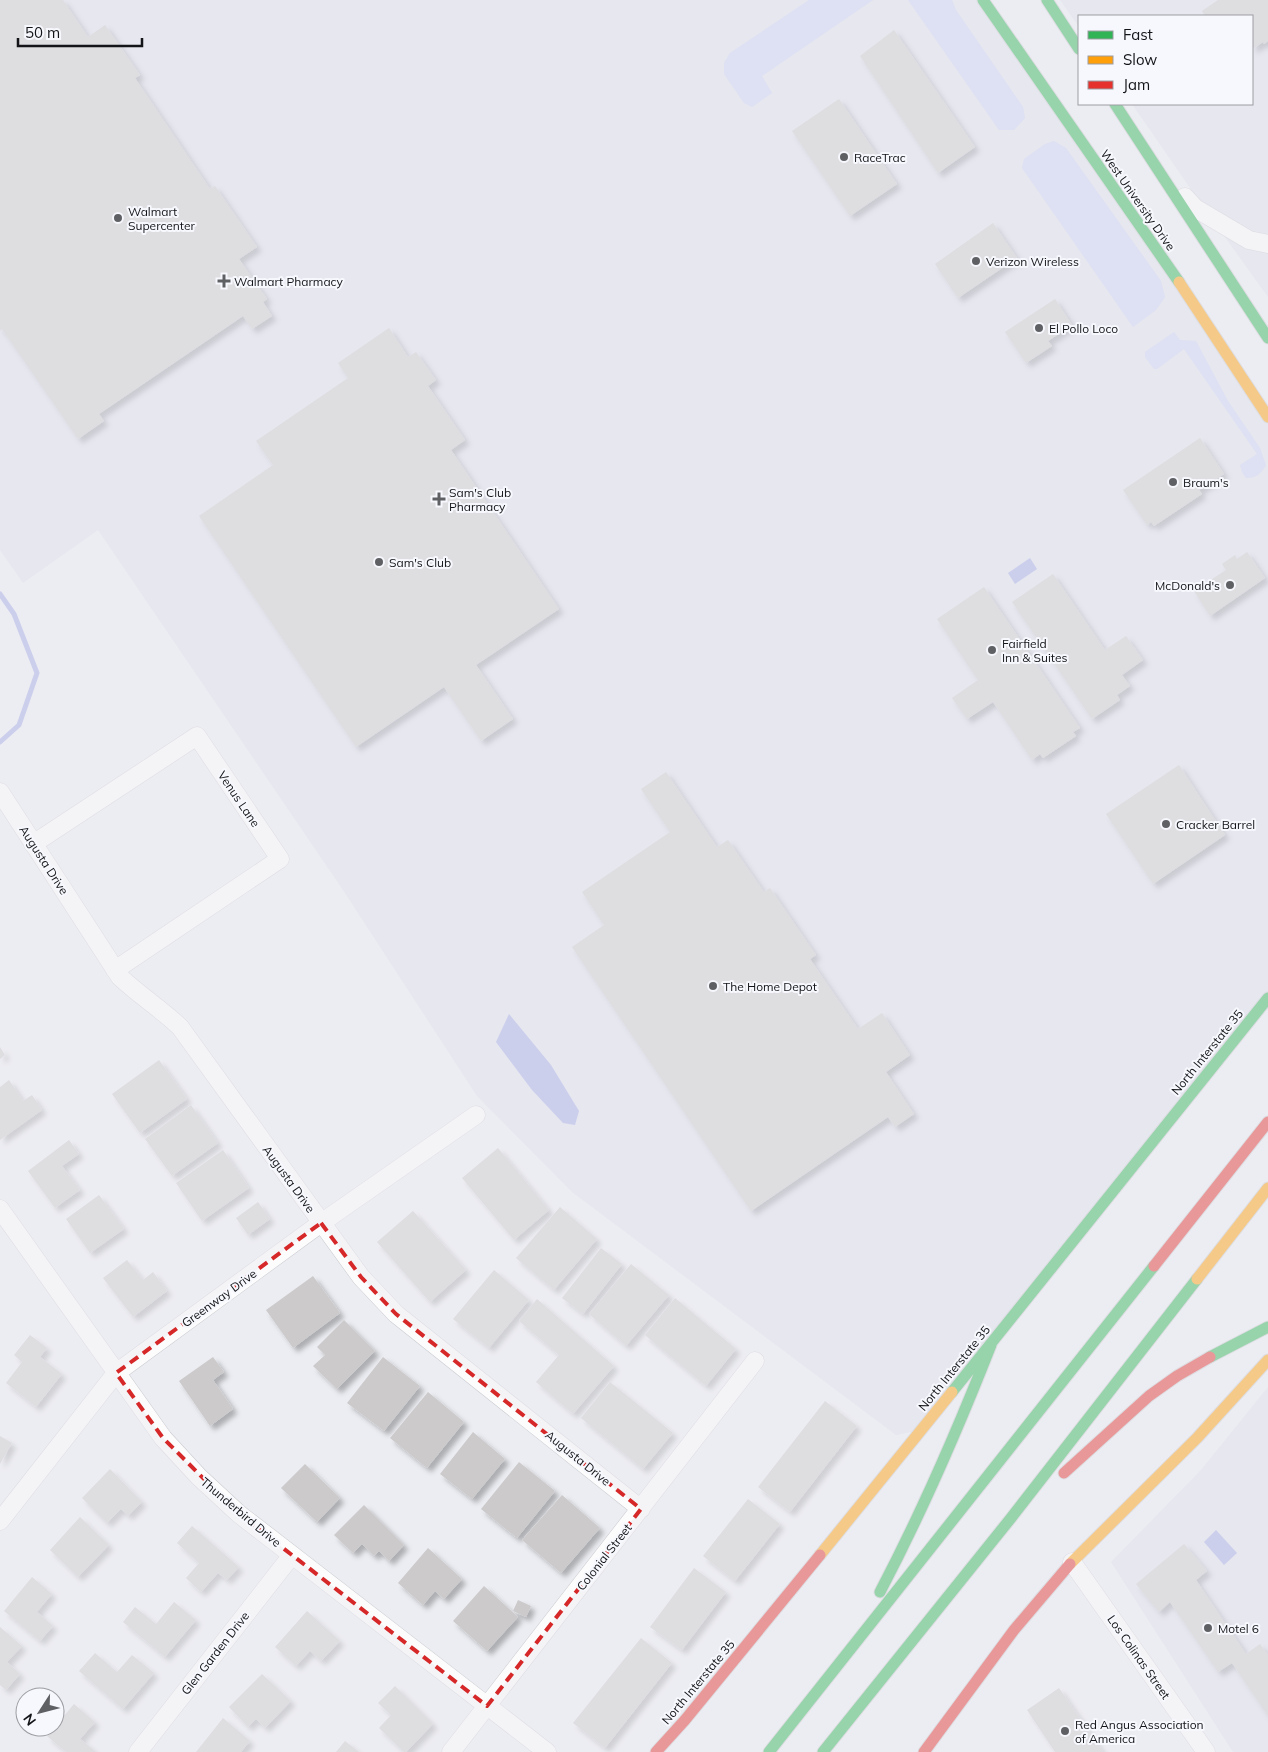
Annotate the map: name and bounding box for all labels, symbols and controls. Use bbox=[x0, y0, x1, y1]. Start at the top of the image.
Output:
scale bar bbox=[18, 15, 141, 47]
legend bbox=[1078, 15, 1253, 105]
text: 50 m bbox=[25, 23, 60, 42]
text: Fast bbox=[1123, 25, 1153, 44]
text: Slow bbox=[1123, 50, 1157, 69]
text: Jam bbox=[1123, 75, 1150, 94]
street label: West University Drive bbox=[1098, 147, 1178, 253]
place label: RaceTrac bbox=[854, 150, 906, 165]
marker: RaceTrac bbox=[838, 151, 850, 163]
place label: Walmart Supercenter bbox=[128, 204, 195, 233]
marker: Walmart Supercenter bbox=[112, 212, 124, 224]
place label: Verizon Wireless bbox=[986, 254, 1079, 269]
marker: Verizon Wireless bbox=[970, 255, 982, 267]
place label: Walmart Pharmacy bbox=[234, 274, 344, 289]
marker: Walmart Pharmacy bbox=[218, 275, 230, 287]
place label: El Pollo Loco bbox=[1049, 321, 1118, 336]
marker: El Pollo Loco bbox=[1033, 322, 1045, 334]
place label: Braum's bbox=[1183, 475, 1229, 490]
marker: Braum's bbox=[1167, 476, 1179, 488]
place label: Sam's Club Pharmacy bbox=[449, 485, 511, 514]
marker: Sam's Club Pharmacy bbox=[433, 493, 445, 505]
place label: Sam's Club bbox=[389, 555, 451, 570]
marker: Sam's Club bbox=[373, 556, 385, 568]
place label: McDonald's bbox=[1155, 578, 1220, 593]
marker: McDonald's bbox=[1224, 579, 1236, 591]
place label: Fairfield Inn & Suites bbox=[1002, 636, 1067, 665]
marker: Fairfield Inn & Suites bbox=[986, 644, 998, 656]
street label: Venus Lane bbox=[215, 768, 263, 830]
place label: Cracker Barrel bbox=[1176, 817, 1255, 832]
marker: Cracker Barrel bbox=[1160, 818, 1172, 830]
street label: Augusta Drive bbox=[16, 823, 72, 897]
place label: The Home Depot bbox=[723, 979, 817, 994]
marker: The Home Depot bbox=[707, 980, 719, 992]
street label: North Interstate 35 bbox=[1168, 1006, 1246, 1098]
street label: Augusta Drive bbox=[260, 1143, 318, 1215]
street label: Greenway Drive bbox=[179, 1266, 259, 1330]
street label: North Interstate 35 bbox=[915, 1322, 993, 1414]
street label: Augusta Drive bbox=[542, 1427, 614, 1489]
street label: Thunderbird Drive bbox=[198, 1474, 284, 1550]
street label: Colonial Street bbox=[573, 1521, 635, 1593]
street label: Glen Garden Drive bbox=[178, 1608, 252, 1698]
street label: Los Colinas Street bbox=[1104, 1612, 1174, 1702]
place label: Motel 6 bbox=[1218, 1621, 1259, 1636]
marker: Motel 6 bbox=[1202, 1622, 1214, 1634]
street label: North Interstate 35 bbox=[658, 1637, 738, 1727]
north arrow bbox=[15, 1687, 65, 1737]
text: N bbox=[19, 1710, 40, 1729]
place label: Red Angus Association of America bbox=[1075, 1717, 1204, 1746]
marker: Red Angus Association of America bbox=[1059, 1725, 1071, 1737]

